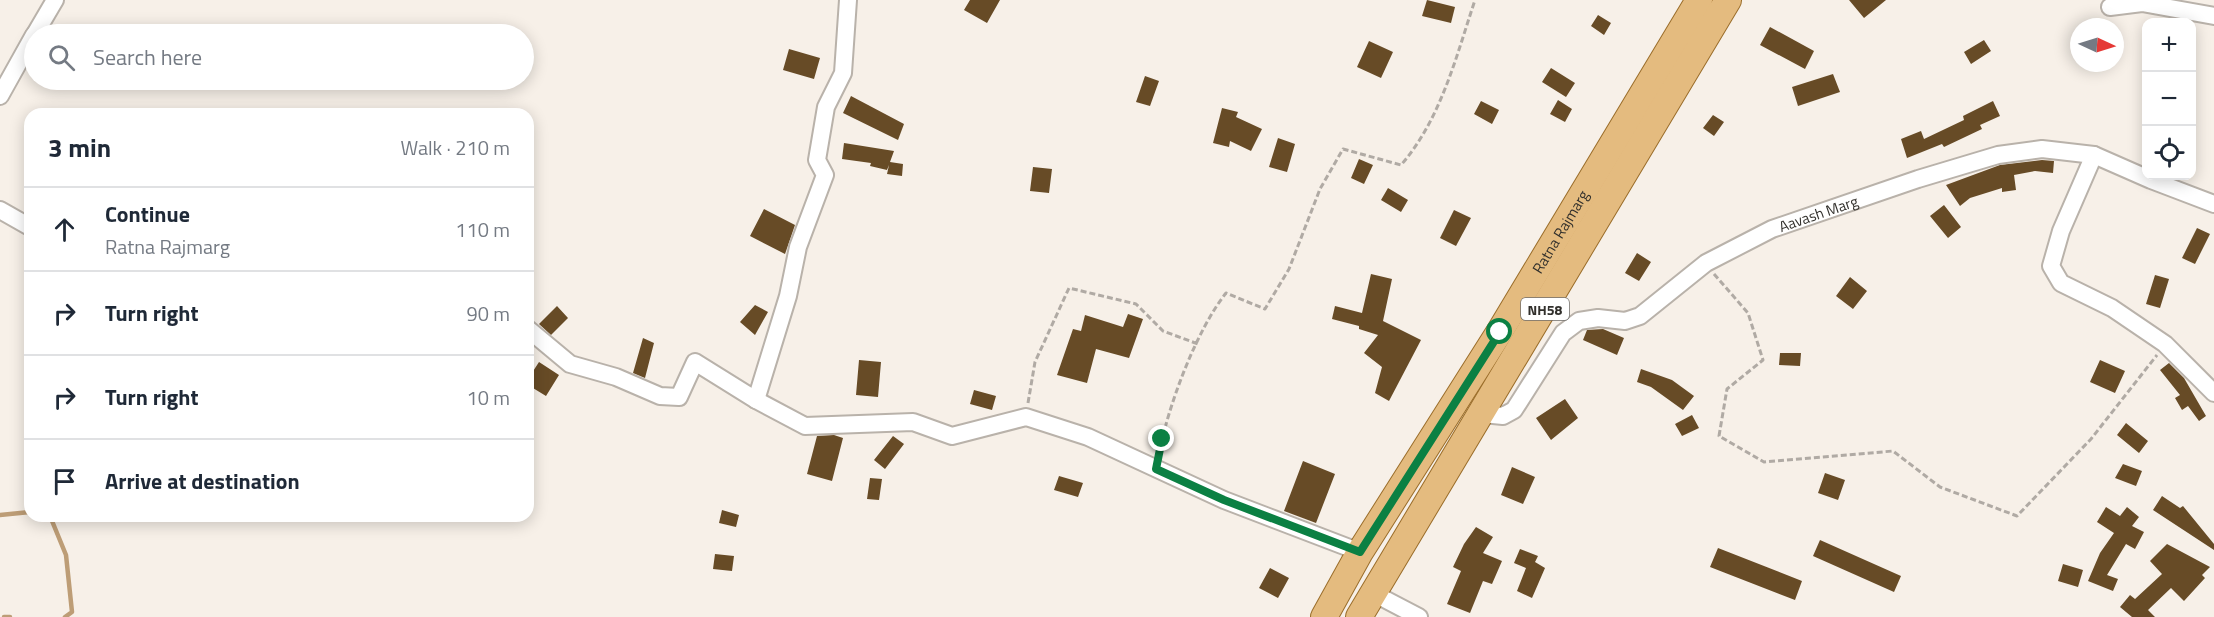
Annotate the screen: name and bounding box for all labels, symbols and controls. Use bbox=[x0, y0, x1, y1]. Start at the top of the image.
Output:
north arrow bbox=[2070, 18, 2124, 72]
map controls bbox=[2142, 18, 2196, 180]
button: + bbox=[2142, 18, 2196, 72]
search box bbox=[24, 24, 534, 90]
text: Search here bbox=[93, 40, 202, 74]
icon: search bbox=[45, 41, 78, 74]
button: − bbox=[2142, 72, 2196, 126]
button: locate bbox=[2142, 126, 2196, 180]
text: 3 min bbox=[48, 128, 111, 167]
text: Walk · 210 m bbox=[401, 132, 510, 163]
street label: Ratna Rajmarg bbox=[1526, 185, 1594, 278]
street label: Aavash Marg bbox=[1776, 189, 1861, 237]
text: Continue bbox=[105, 197, 190, 231]
icon: ahead bbox=[48, 213, 81, 246]
text: 110 m bbox=[455, 214, 510, 245]
text: Ratna Rajmarg bbox=[105, 231, 230, 262]
text: Turn right bbox=[105, 296, 199, 330]
icon: right bbox=[48, 297, 81, 330]
text: 90 m bbox=[466, 298, 510, 329]
road number: NH58 bbox=[1521, 298, 1569, 320]
route start bbox=[1486, 318, 1512, 344]
text: Turn right bbox=[105, 380, 199, 414]
icon: right bbox=[48, 381, 81, 414]
text: 10 m bbox=[466, 382, 510, 413]
route end bbox=[1148, 425, 1174, 451]
text: Arrive at destination bbox=[105, 464, 300, 498]
icon: arrive bbox=[48, 465, 81, 498]

